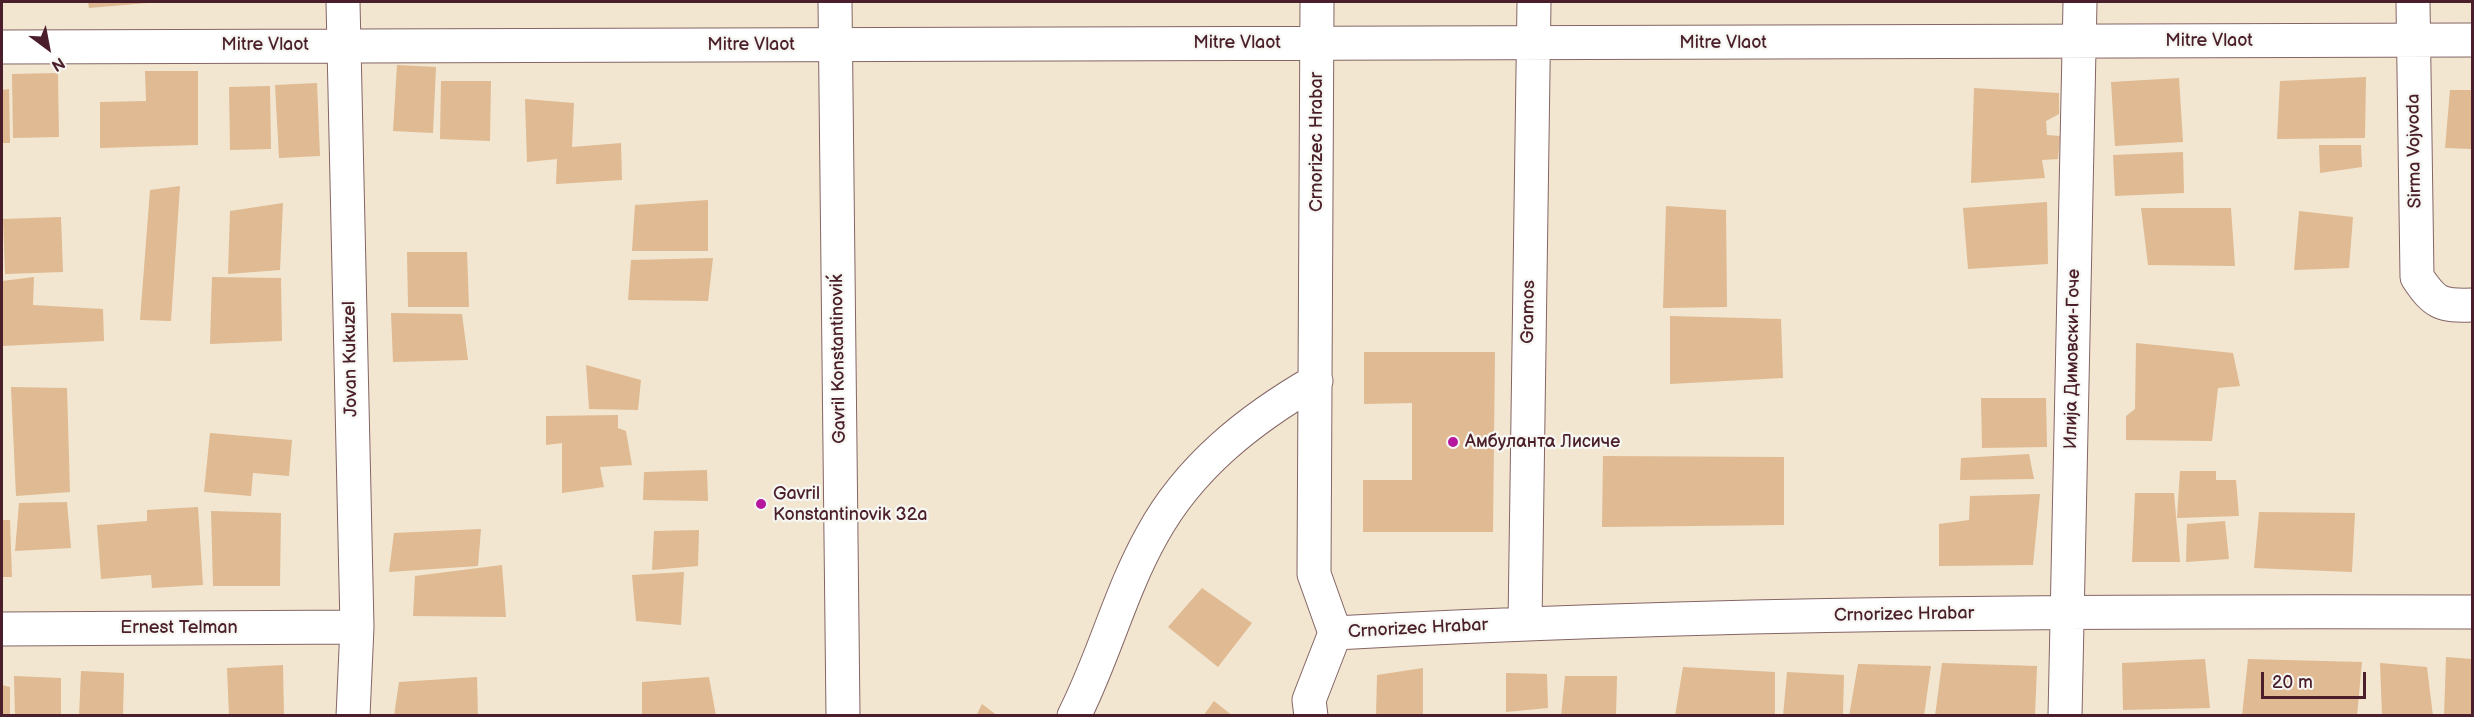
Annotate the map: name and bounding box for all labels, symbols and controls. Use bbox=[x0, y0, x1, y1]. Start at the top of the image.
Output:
north arrow bbox=[18, 18, 78, 78]
street label: Mitre Vlaot bbox=[2165, 30, 2253, 52]
street label: Mitre Vlaot bbox=[1193, 32, 1281, 54]
street label: Mitre Vlaot bbox=[1679, 32, 1767, 54]
street label: Mitre Vlaot bbox=[221, 34, 309, 56]
street label: Mitre Vlaot bbox=[707, 34, 795, 56]
text: N bbox=[48, 52, 68, 75]
street label: Crnorizec Hrabar bbox=[1306, 72, 1328, 212]
street label: Sirma Vojvoda bbox=[2403, 94, 2427, 208]
street label: Илија Димовски-Гоче bbox=[2061, 269, 2085, 449]
street label: Gavril Konstantinoviḱ bbox=[827, 274, 851, 444]
street label: Gramos bbox=[1518, 280, 1540, 344]
street label: Jovan Kukuzel bbox=[339, 301, 363, 417]
place label: Амбуланта Лисиче bbox=[1465, 431, 1620, 453]
marker: Амбуланта Лисиче bbox=[1446, 435, 1460, 449]
place label: Gavril Konstantinovik 32a bbox=[773, 483, 927, 526]
marker: Gavril Konstantinovik 32a bbox=[754, 497, 768, 511]
street label: Crnorizec Hrabar bbox=[1834, 603, 1974, 627]
street label: Crnorizec Hrabar bbox=[1347, 615, 1489, 643]
street label: Ernest Telman bbox=[120, 617, 238, 639]
scale bar bbox=[2264, 660, 2369, 698]
text: 20 m bbox=[2272, 672, 2313, 693]

